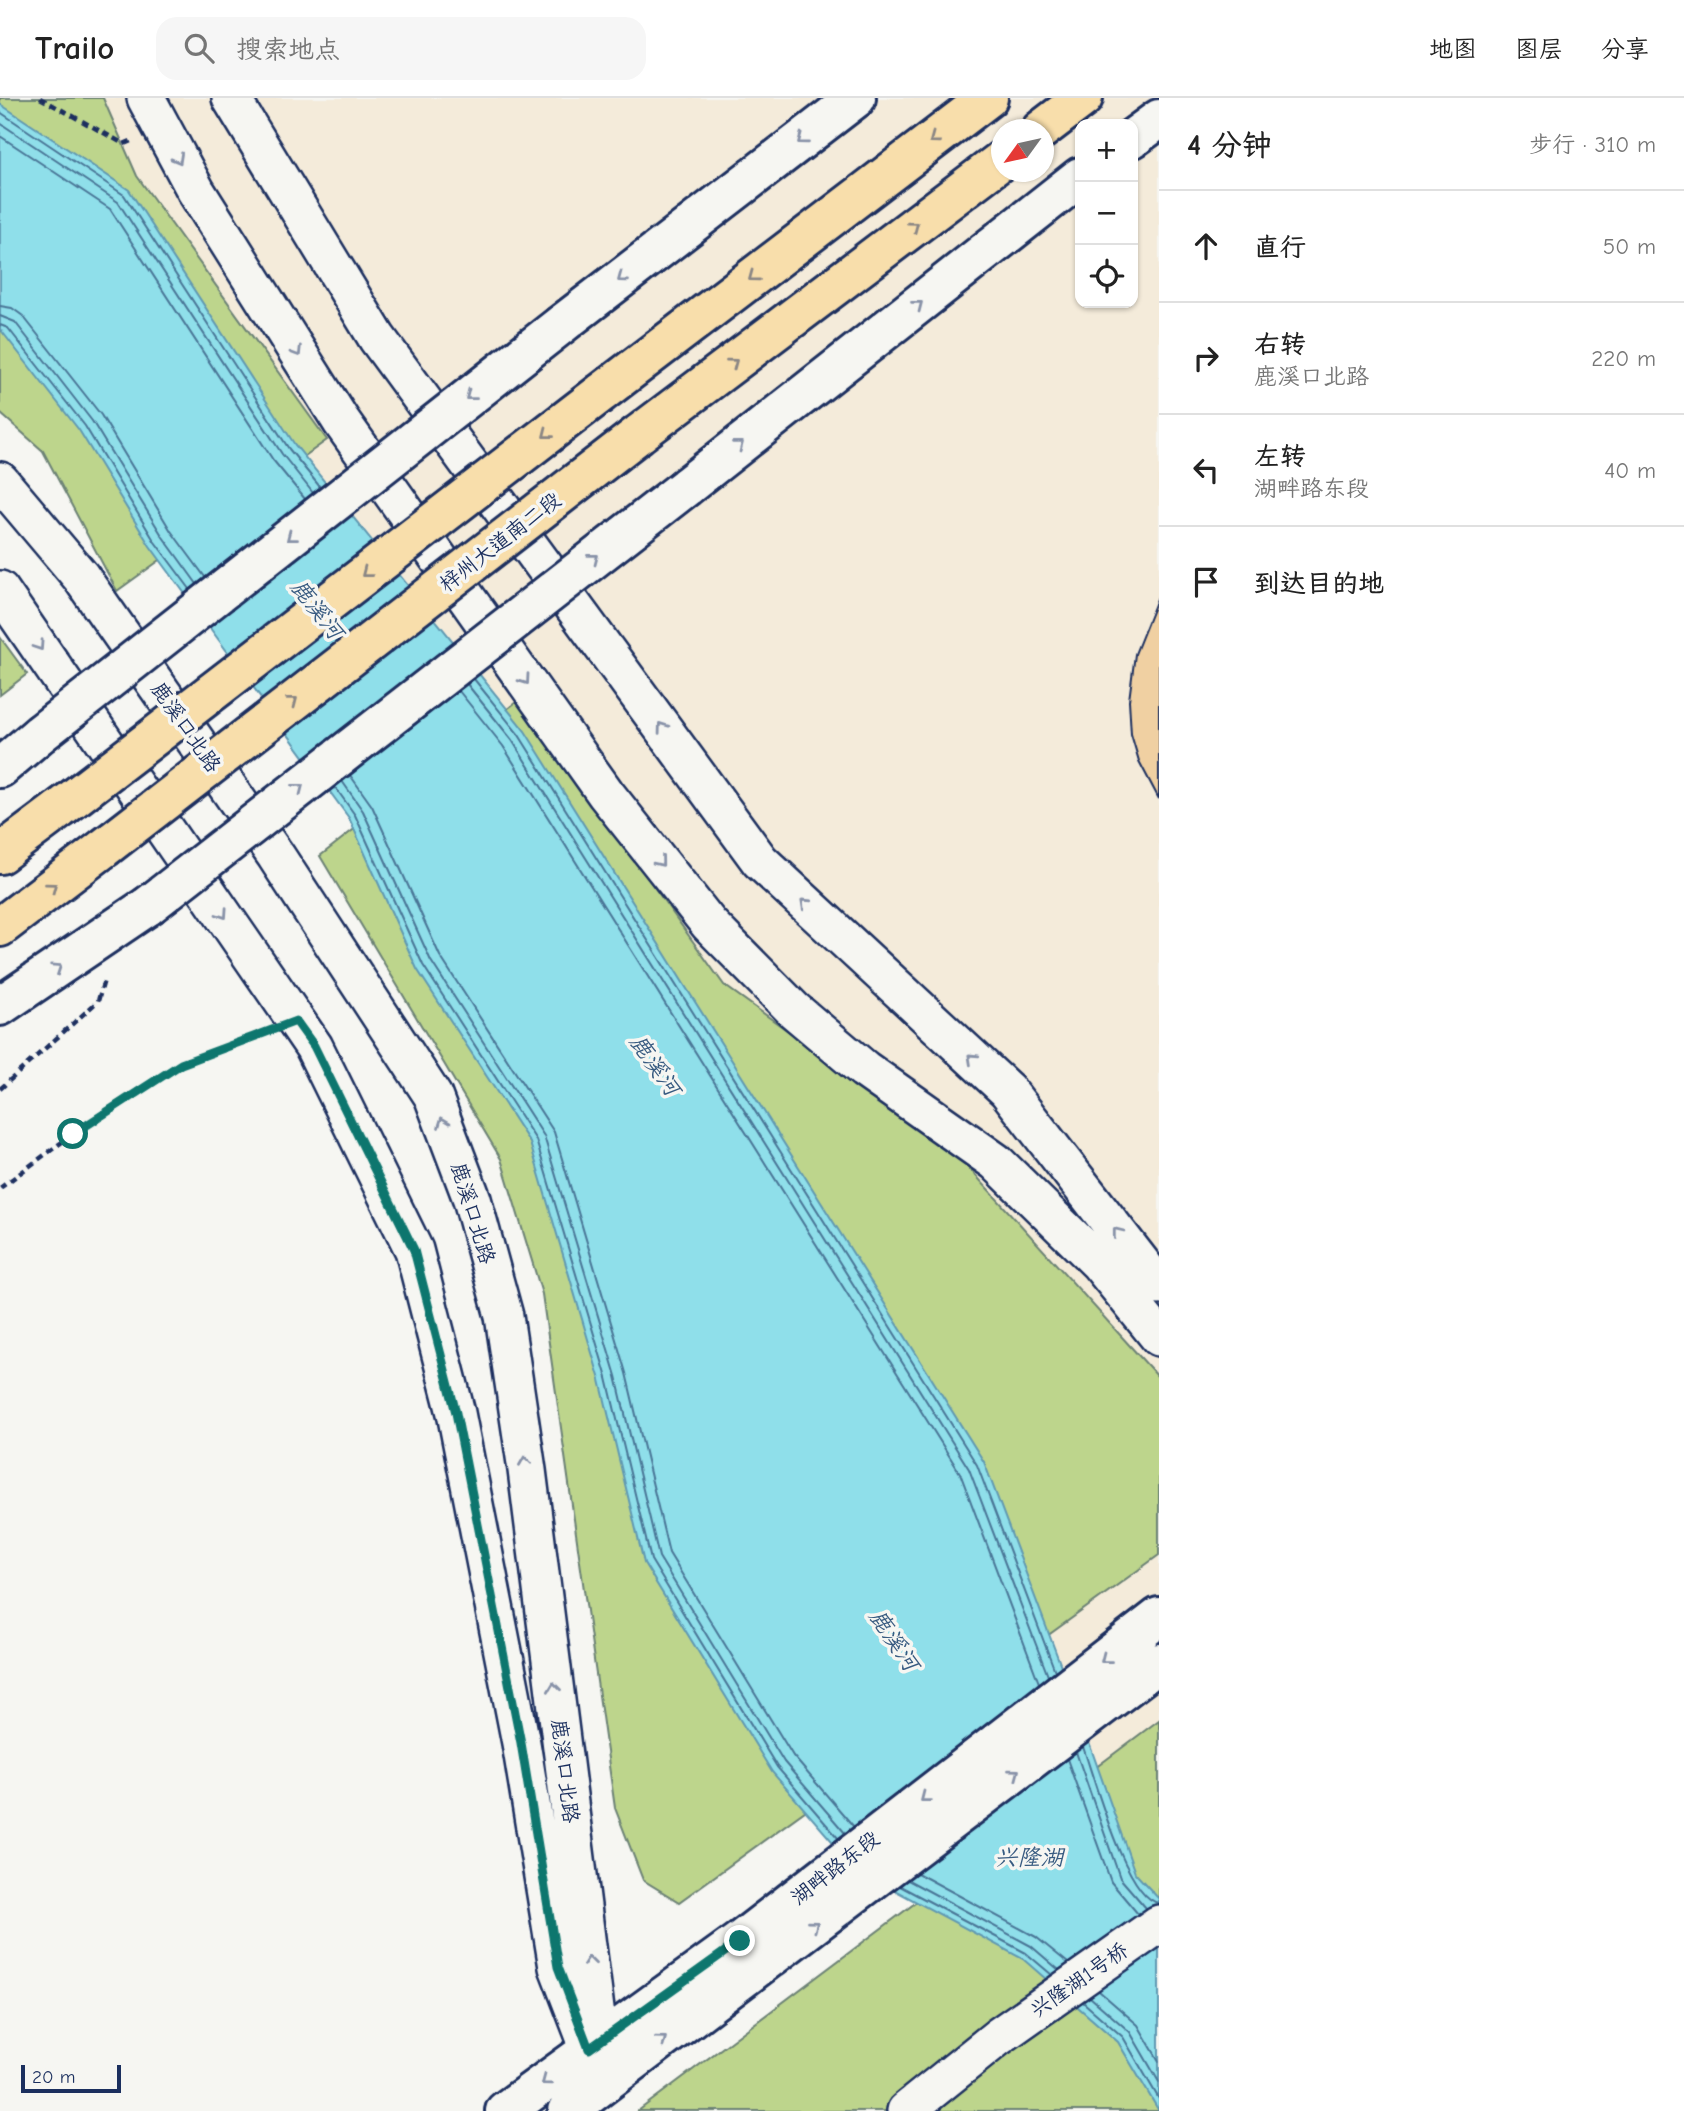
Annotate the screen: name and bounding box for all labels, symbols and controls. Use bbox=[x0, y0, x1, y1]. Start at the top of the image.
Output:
search box bbox=[156, 17, 646, 80]
text: Trailo bbox=[35, 29, 114, 67]
icon: search bbox=[180, 29, 218, 67]
text: 搜索地点 bbox=[236, 35, 340, 65]
text: 地图 bbox=[1429, 35, 1477, 63]
text: 图层 bbox=[1515, 35, 1563, 63]
text: 分享 bbox=[1601, 35, 1649, 63]
north arrow bbox=[991, 119, 1054, 182]
map controls bbox=[1075, 119, 1138, 308]
button: + bbox=[1075, 119, 1138, 182]
text: 4 分钟 bbox=[1187, 128, 1272, 163]
one-way arrow bbox=[797, 131, 810, 144]
one-way arrow bbox=[929, 131, 942, 144]
text: 步行 · 310 m bbox=[1529, 131, 1656, 158]
one-way arrow bbox=[170, 151, 183, 164]
button: − bbox=[1075, 182, 1138, 245]
one-way arrow bbox=[906, 221, 919, 234]
icon: ahead bbox=[1187, 227, 1225, 265]
text: 直行 bbox=[1254, 233, 1306, 263]
text: 50 m bbox=[1603, 233, 1656, 260]
button: locate bbox=[1075, 245, 1138, 308]
one-way arrow bbox=[748, 269, 761, 281]
one-way arrow bbox=[617, 270, 629, 282]
one-way arrow bbox=[911, 300, 923, 313]
text: 右转 bbox=[1254, 330, 1306, 360]
icon: right bbox=[1187, 339, 1225, 377]
one-way arrow bbox=[289, 344, 302, 357]
text: 220 m bbox=[1591, 345, 1656, 372]
one-way arrow bbox=[725, 359, 738, 372]
text: 鹿溪口北路 bbox=[1254, 363, 1369, 390]
one-way arrow bbox=[465, 388, 477, 401]
one-way arrow bbox=[542, 426, 554, 439]
one-way arrow bbox=[732, 441, 744, 454]
text: 左转 bbox=[1254, 442, 1306, 472]
icon: left bbox=[1187, 451, 1225, 489]
text: 40 m bbox=[1604, 457, 1656, 484]
text: 湖畔路东段 bbox=[1254, 475, 1369, 502]
street label: 梓州大道南二段 bbox=[435, 487, 565, 597]
one-way arrow bbox=[286, 528, 298, 541]
one-way arrow bbox=[587, 554, 599, 567]
icon: arrive bbox=[1187, 563, 1225, 601]
one-way arrow bbox=[362, 565, 374, 577]
text: 到达目的地 bbox=[1254, 569, 1384, 599]
water label: 鹿溪河 bbox=[285, 574, 351, 648]
one-way arrow bbox=[31, 638, 43, 651]
one-way arrow bbox=[517, 672, 529, 685]
street label: 鹿溪口北路 bbox=[146, 677, 226, 777]
one-way arrow bbox=[286, 697, 298, 710]
one-way arrow bbox=[657, 723, 670, 735]
one-way arrow bbox=[291, 784, 303, 797]
one-way arrow bbox=[652, 855, 665, 867]
one-way arrow bbox=[44, 883, 57, 896]
one-way arrow bbox=[800, 899, 813, 911]
one-way arrow bbox=[215, 906, 227, 919]
one-way arrow bbox=[49, 963, 62, 976]
water label: 鹿溪河 bbox=[624, 1029, 688, 1104]
one-way arrow bbox=[967, 1054, 980, 1066]
one-way arrow bbox=[437, 1117, 451, 1129]
route start bbox=[57, 1118, 88, 1149]
street label: 鹿溪口北路 bbox=[446, 1159, 500, 1267]
one-way arrow bbox=[1113, 1228, 1126, 1240]
one-way arrow bbox=[518, 1455, 533, 1467]
water label: 鹿溪河 bbox=[864, 1604, 927, 1679]
one-way arrow bbox=[1100, 1650, 1113, 1663]
one-way arrow bbox=[547, 1681, 562, 1693]
street label: 鹿溪口北路 bbox=[547, 1717, 583, 1825]
one-way arrow bbox=[1007, 1768, 1020, 1781]
one-way arrow bbox=[920, 1789, 933, 1802]
street label: 湖畔路东段 bbox=[786, 1826, 884, 1910]
water label: 兴隆湖 bbox=[995, 1844, 1066, 1871]
one-way arrow bbox=[807, 1921, 819, 1934]
route end bbox=[724, 1925, 755, 1956]
street label: 兴隆湖1号桥 bbox=[1026, 1938, 1132, 2022]
one-way arrow bbox=[582, 1955, 597, 1967]
one-way arrow bbox=[654, 2036, 667, 2048]
scale bar bbox=[21, 2062, 121, 2094]
text: 20 m bbox=[32, 2066, 76, 2088]
one-way arrow bbox=[541, 2073, 553, 2085]

